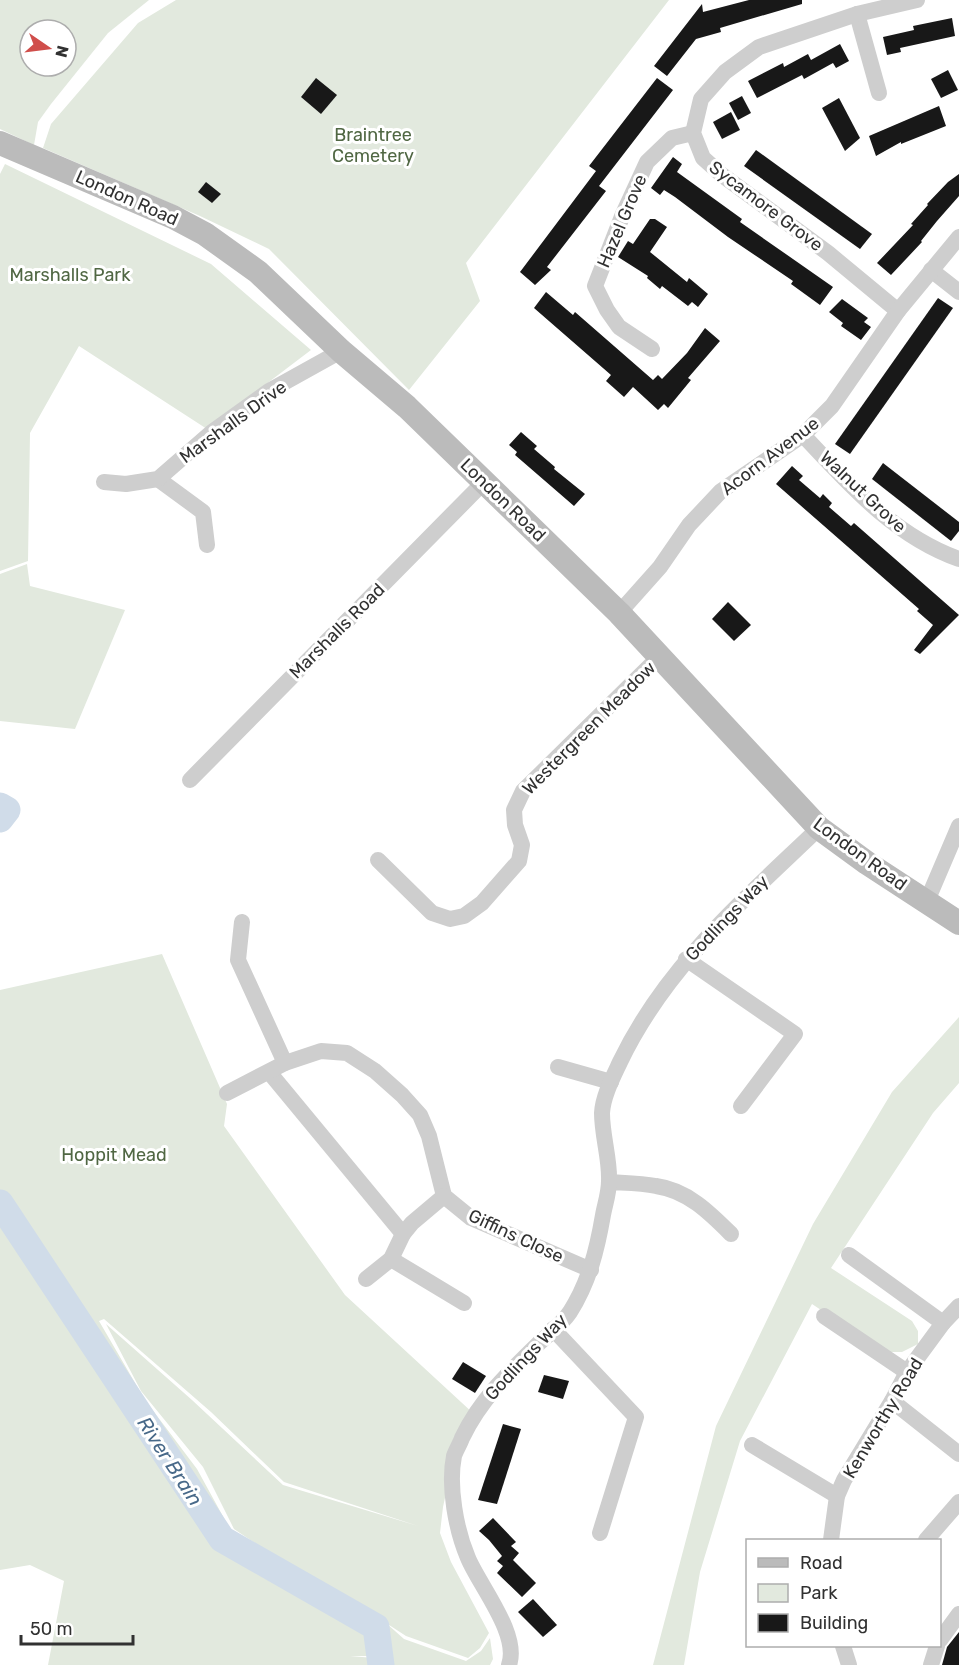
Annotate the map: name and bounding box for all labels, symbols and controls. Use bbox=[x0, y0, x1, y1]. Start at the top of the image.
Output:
north arrow bbox=[18, 18, 78, 78]
text: N bbox=[51, 44, 73, 59]
park label: Braintree Cemetery bbox=[332, 124, 414, 167]
street label: Sycamore Grove bbox=[705, 156, 827, 256]
street label: London Road bbox=[72, 166, 182, 230]
street label: Hazel Grove bbox=[592, 171, 652, 271]
park label: Marshalls Park bbox=[10, 264, 131, 286]
street label: Marshalls Drive bbox=[175, 376, 291, 468]
street label: Acorn Avenue bbox=[717, 412, 823, 500]
street label: Walnut Grove bbox=[815, 446, 911, 538]
street label: London Road bbox=[456, 454, 550, 546]
street label: Marshalls Road bbox=[285, 579, 389, 683]
street label: Westergreen Meadow bbox=[518, 657, 660, 799]
street label: London Road bbox=[809, 813, 911, 895]
street label: Godlings Way bbox=[681, 871, 773, 965]
park label: Hoppit Mead bbox=[61, 1144, 167, 1166]
street label: Giffins Close bbox=[465, 1204, 567, 1268]
street label: Godlings Way bbox=[480, 1309, 572, 1405]
street label: Kenworthy Road bbox=[838, 1354, 928, 1482]
water label: River Brain bbox=[132, 1412, 208, 1510]
legend bbox=[746, 1539, 941, 1647]
text: Road bbox=[800, 1552, 843, 1574]
text: Park bbox=[800, 1582, 838, 1604]
scale bar bbox=[21, 1608, 134, 1646]
text: Building bbox=[800, 1612, 868, 1634]
text: 50 m bbox=[30, 1618, 73, 1640]

